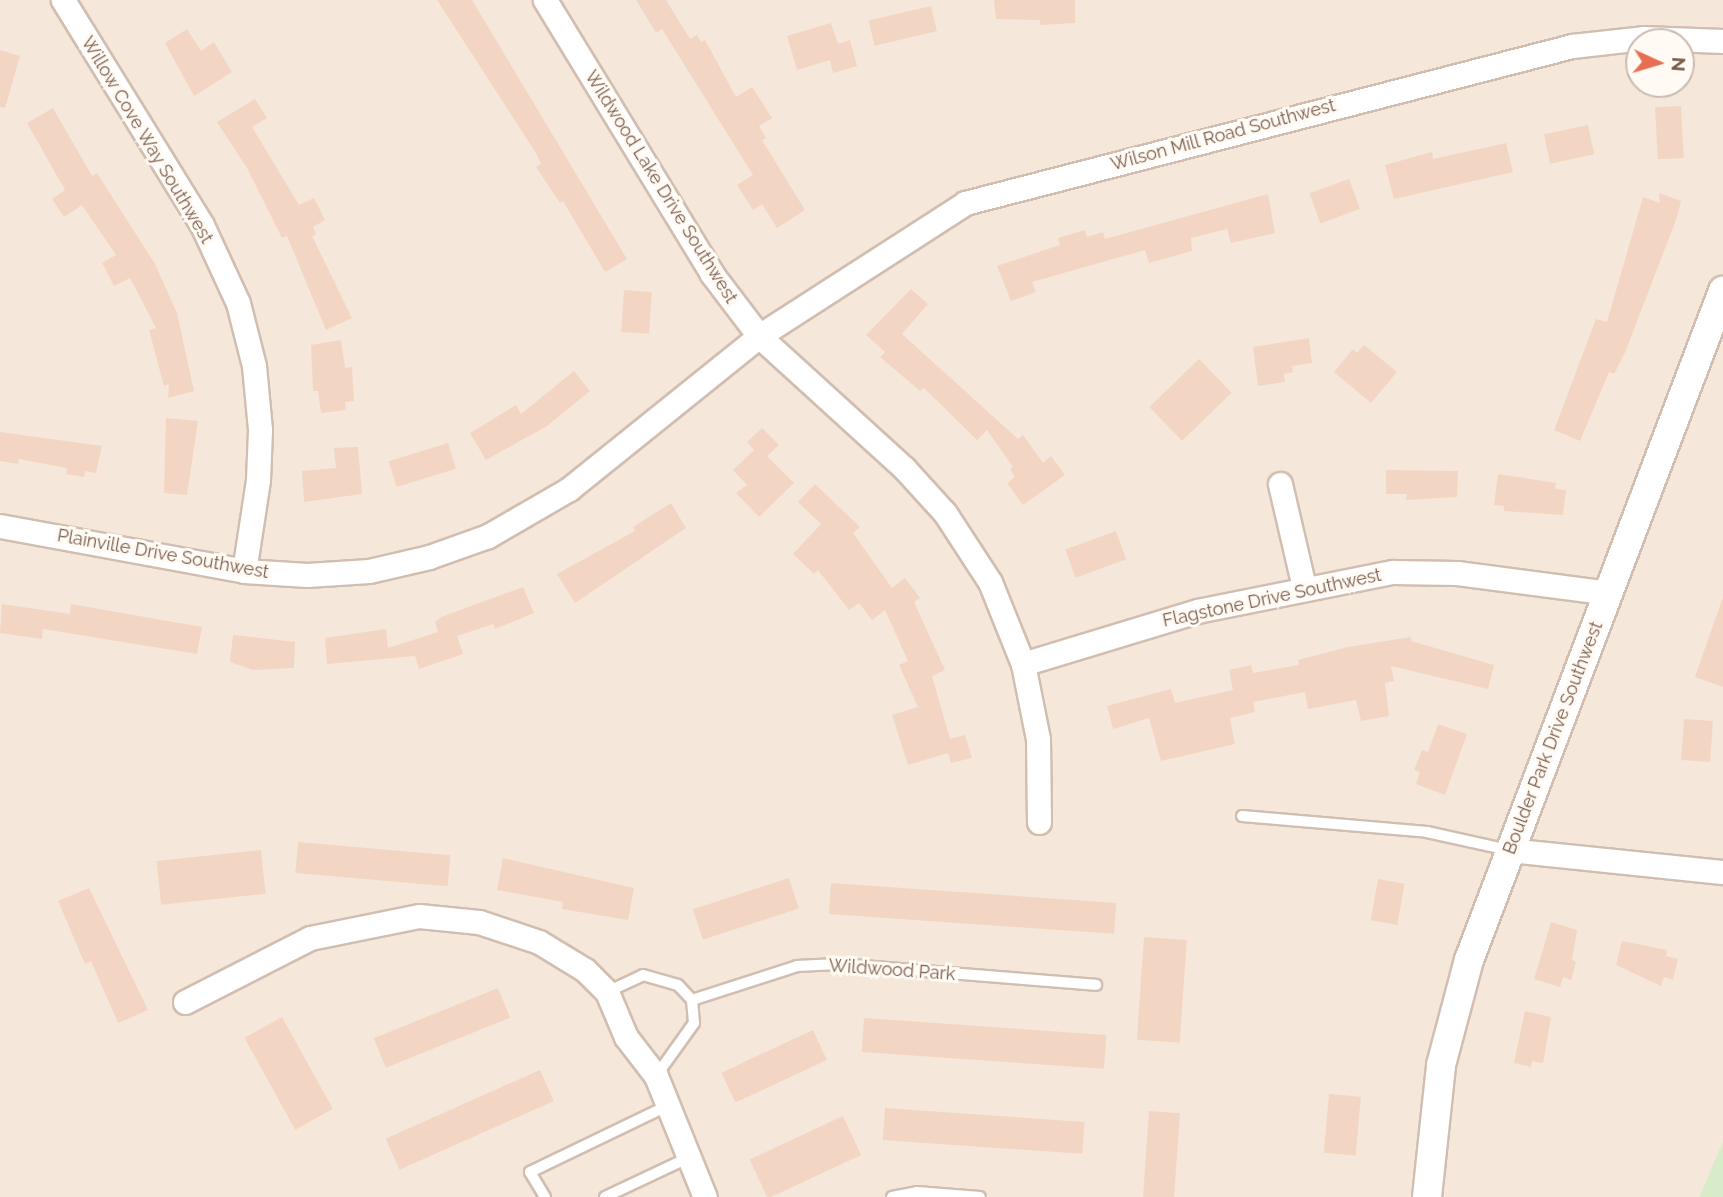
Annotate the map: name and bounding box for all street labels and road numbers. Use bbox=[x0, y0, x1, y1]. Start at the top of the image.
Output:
street label: Willow Cove Way Southwest bbox=[76, 32, 218, 248]
street label: Wildwood Lake Drive Southwest bbox=[580, 67, 742, 307]
street label: Wilson Mill Road Southwest bbox=[1108, 95, 1338, 175]
street label: Plainville Drive Southwest bbox=[56, 525, 270, 583]
street label: Flagstone Drive Southwest bbox=[1161, 564, 1383, 632]
street label: Boulder Park Drive Southwest bbox=[1498, 618, 1608, 858]
street label: Wildwood Park bbox=[828, 955, 956, 985]

